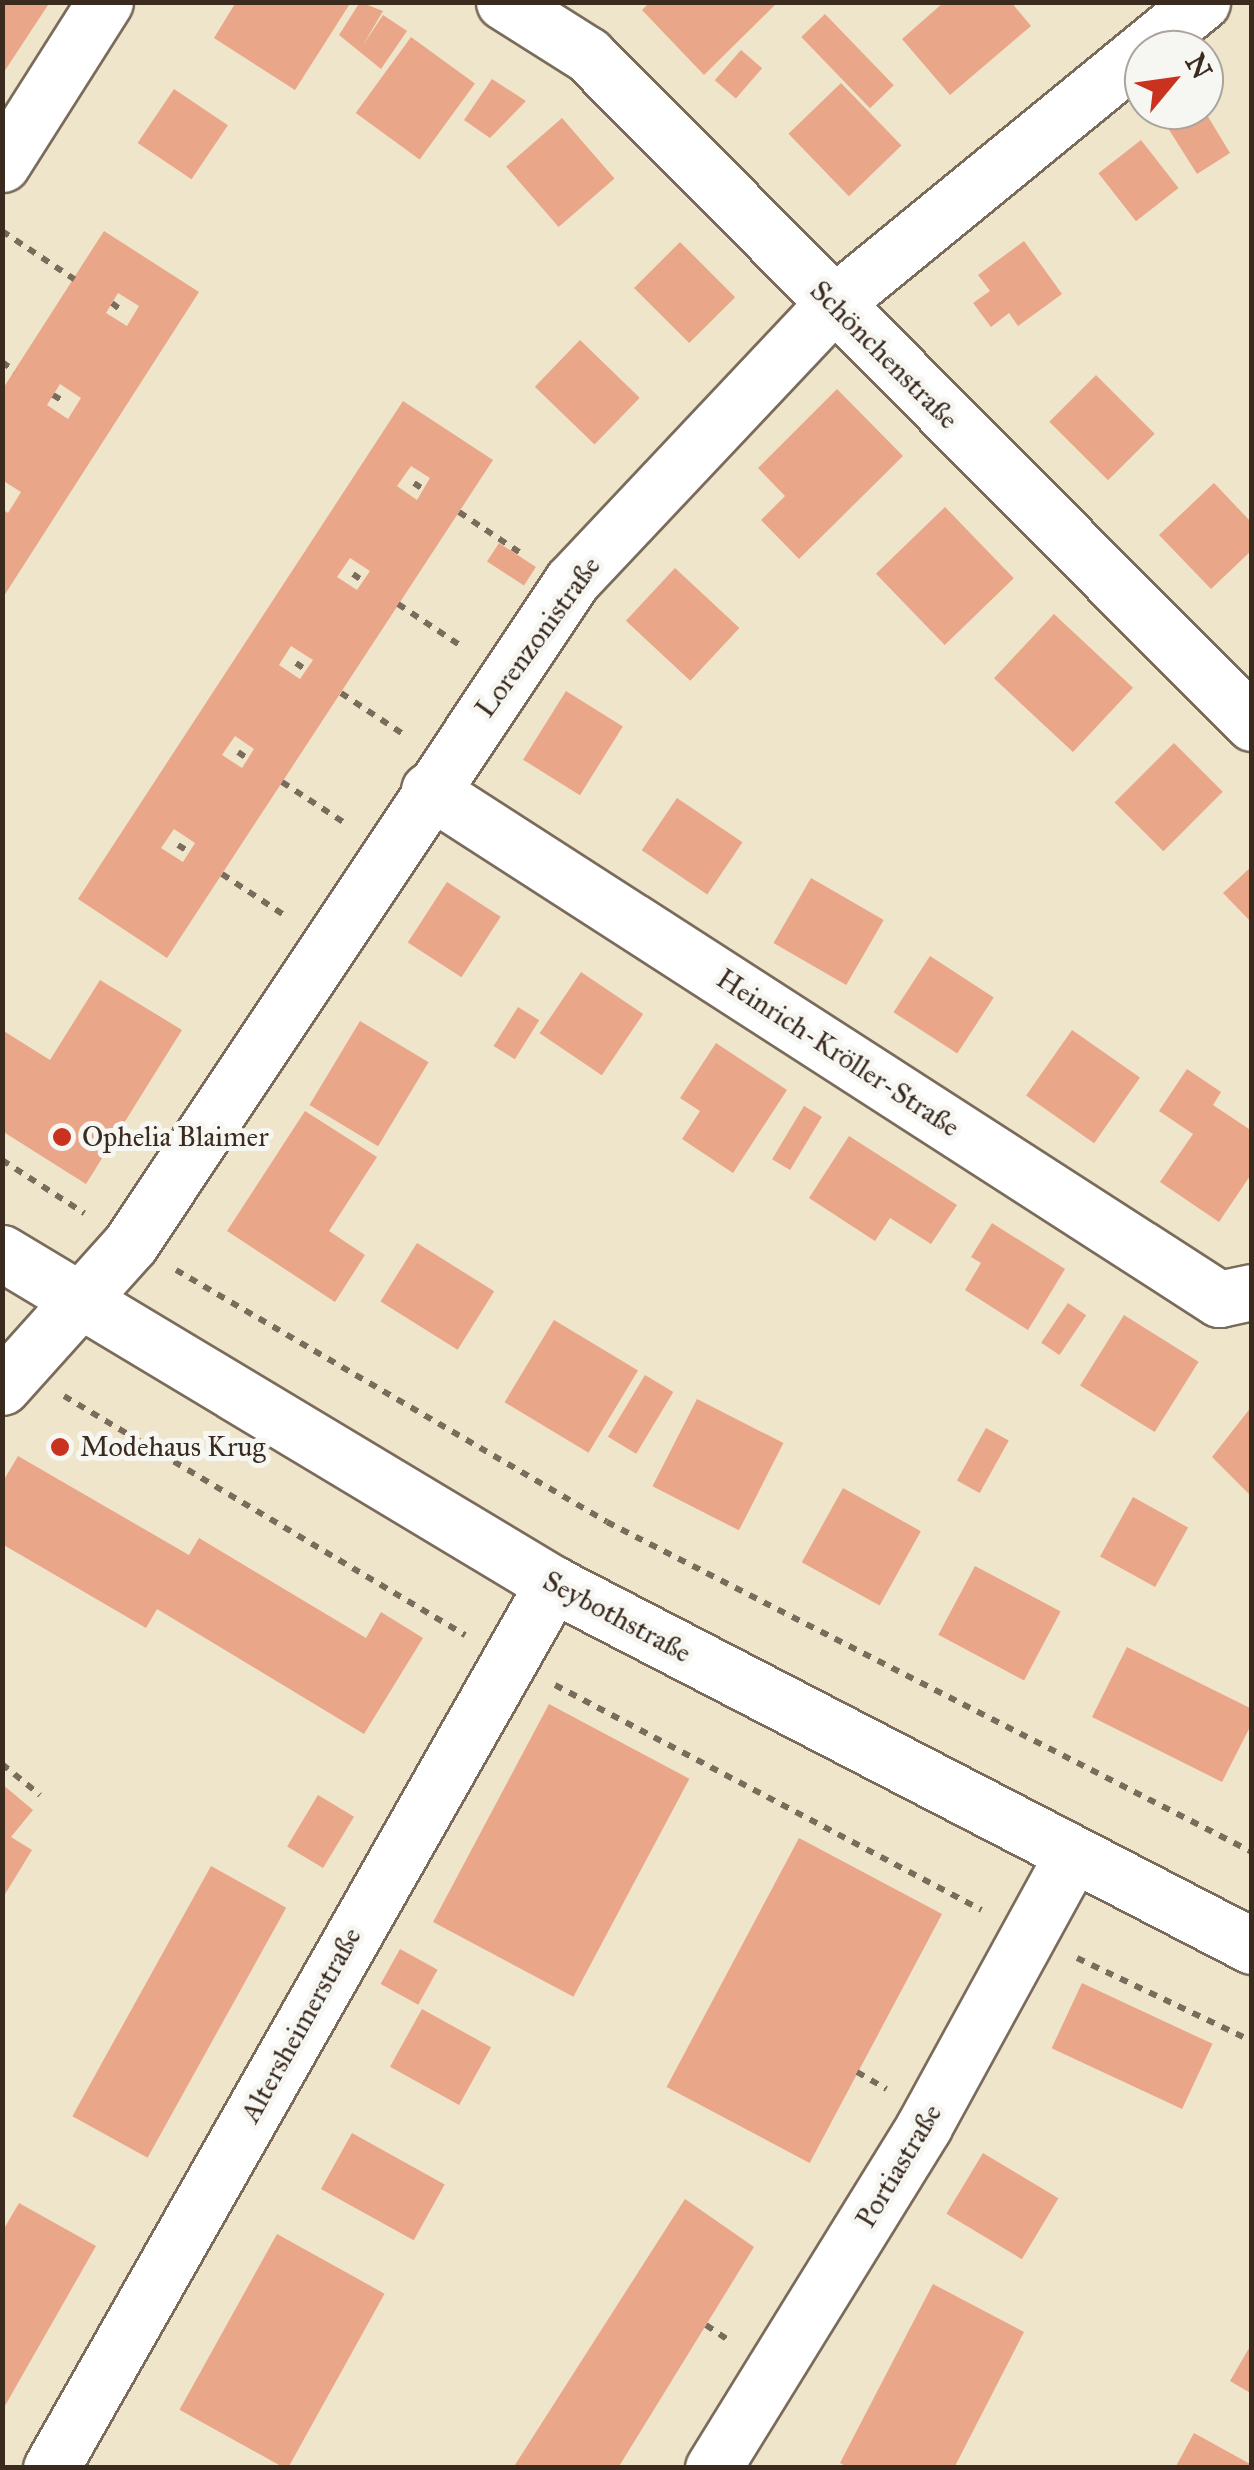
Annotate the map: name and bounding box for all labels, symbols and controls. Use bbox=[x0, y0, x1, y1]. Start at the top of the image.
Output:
north arrow bbox=[1124, 30, 1224, 130]
text: N bbox=[1178, 47, 1220, 85]
street label: Schönchenstraße bbox=[803, 274, 965, 436]
street label: Lorenzonistraße bbox=[468, 550, 608, 724]
street label: Heinrich-Kröller-Straße bbox=[710, 962, 966, 1144]
place label: Ophelia Blaimer bbox=[82, 1120, 269, 1154]
marker: Ophelia Blaimer bbox=[51, 1126, 73, 1148]
place label: Modehaus Krug bbox=[80, 1430, 266, 1464]
marker: Modehaus Krug bbox=[49, 1436, 71, 1458]
street label: Seybothstraße bbox=[537, 1564, 697, 1670]
street label: Altersheimerstraße bbox=[234, 1922, 368, 2128]
street label: Portiastraße bbox=[849, 2098, 949, 2234]

